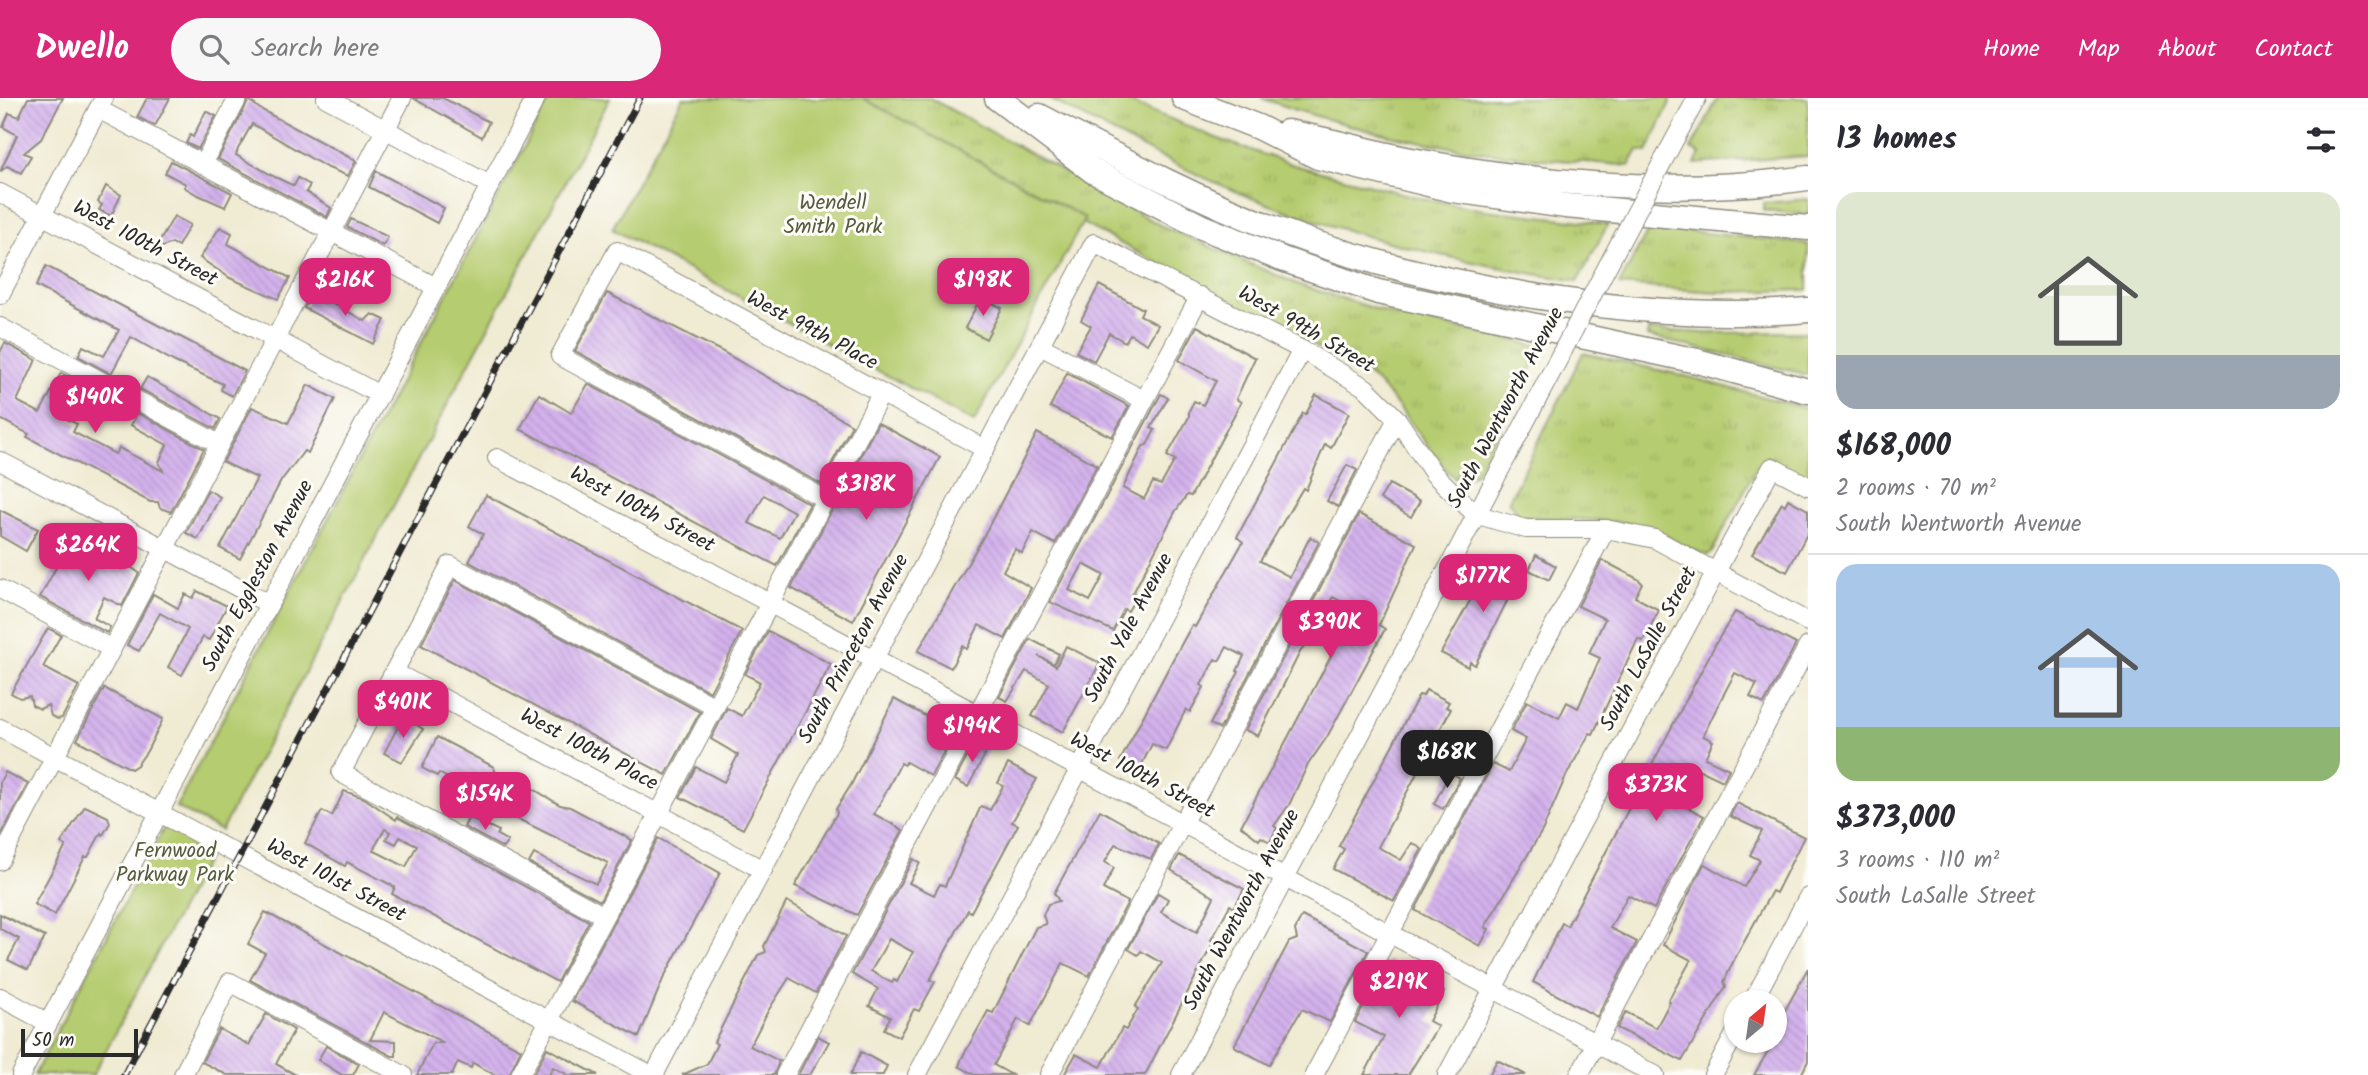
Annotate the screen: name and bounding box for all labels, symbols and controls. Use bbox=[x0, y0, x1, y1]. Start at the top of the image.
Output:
search box bbox=[171, 18, 661, 81]
text: Dwello bbox=[35, 23, 129, 76]
text: Search here bbox=[251, 28, 379, 70]
icon: search bbox=[195, 30, 233, 68]
text: Home bbox=[1983, 30, 2040, 69]
text: Map bbox=[2078, 30, 2120, 69]
text: About bbox=[2158, 30, 2216, 69]
text: Contact bbox=[2254, 30, 2333, 69]
text: 13 homes bbox=[1836, 116, 1957, 164]
icon: filters bbox=[2302, 121, 2340, 159]
park label: Wendell Smith Park bbox=[784, 187, 883, 244]
street label: West 100th Street bbox=[67, 192, 224, 297]
icon: home bbox=[2025, 238, 2151, 364]
pin: $216K bbox=[296, 258, 394, 318]
pin: $198K bbox=[934, 258, 1032, 318]
text: $216K bbox=[315, 263, 375, 299]
text: $198K bbox=[953, 263, 1013, 299]
street label: West 99th Street bbox=[1232, 277, 1381, 383]
street label: West 99th Place bbox=[740, 282, 884, 380]
street label: South Wentworth Avenue bbox=[1439, 301, 1573, 515]
pin: $140K bbox=[46, 376, 144, 435]
text: $140K bbox=[66, 380, 124, 416]
text: $168,000 bbox=[1836, 423, 1951, 471]
street label: West 100th Street bbox=[564, 458, 721, 563]
pin: $318K bbox=[817, 462, 915, 522]
text: $318K bbox=[836, 467, 896, 503]
text: 2 rooms · 70 m² bbox=[1836, 471, 1996, 507]
street label: South Eggleston Avenue bbox=[193, 474, 323, 678]
text: South Wentworth Avenue bbox=[1836, 507, 2081, 543]
pin: $264K bbox=[39, 524, 137, 583]
text: $264K bbox=[55, 528, 121, 564]
street label: South Yale Avenue bbox=[1076, 547, 1183, 709]
street label: South Princeton Avenue bbox=[790, 548, 918, 750]
pin: $177K bbox=[1434, 554, 1532, 614]
text: $177K bbox=[1455, 559, 1511, 595]
street label: South LaSalle Street bbox=[1592, 560, 1707, 737]
pin: $390K bbox=[1281, 601, 1379, 660]
text: $390K bbox=[1298, 605, 1362, 641]
icon: home bbox=[2025, 610, 2151, 736]
pin: $401K bbox=[354, 680, 452, 740]
text: $401K bbox=[374, 685, 432, 721]
street label: West 100th Place bbox=[514, 700, 664, 800]
pin: $194K bbox=[923, 704, 1021, 764]
text: $194K bbox=[943, 709, 1001, 745]
street label: West 100th Street bbox=[1064, 724, 1221, 829]
pin: $168K bbox=[1398, 730, 1496, 790]
text: $168K bbox=[1417, 735, 1477, 771]
pin: $373K bbox=[1607, 764, 1705, 823]
text: $373K bbox=[1624, 768, 1688, 804]
pin: $154K bbox=[436, 772, 534, 832]
text: $154K bbox=[456, 777, 514, 813]
text: $373,000 bbox=[1836, 795, 1955, 843]
street label: South Wentworth Avenue bbox=[1175, 803, 1309, 1017]
street label: West 101st Street bbox=[260, 830, 412, 932]
park label: Fernwood Parkway Park bbox=[116, 835, 234, 892]
text: 3 rooms · 110 m² bbox=[1836, 843, 1999, 879]
text: South LaSalle Street bbox=[1836, 879, 2036, 915]
pin: $219K bbox=[1350, 960, 1448, 1020]
text: $219K bbox=[1369, 965, 1429, 1001]
north arrow bbox=[1724, 990, 1787, 1054]
map controls bbox=[1724, 990, 1787, 1053]
scale bar bbox=[21, 1026, 138, 1058]
text: 50 m bbox=[32, 1026, 74, 1056]

